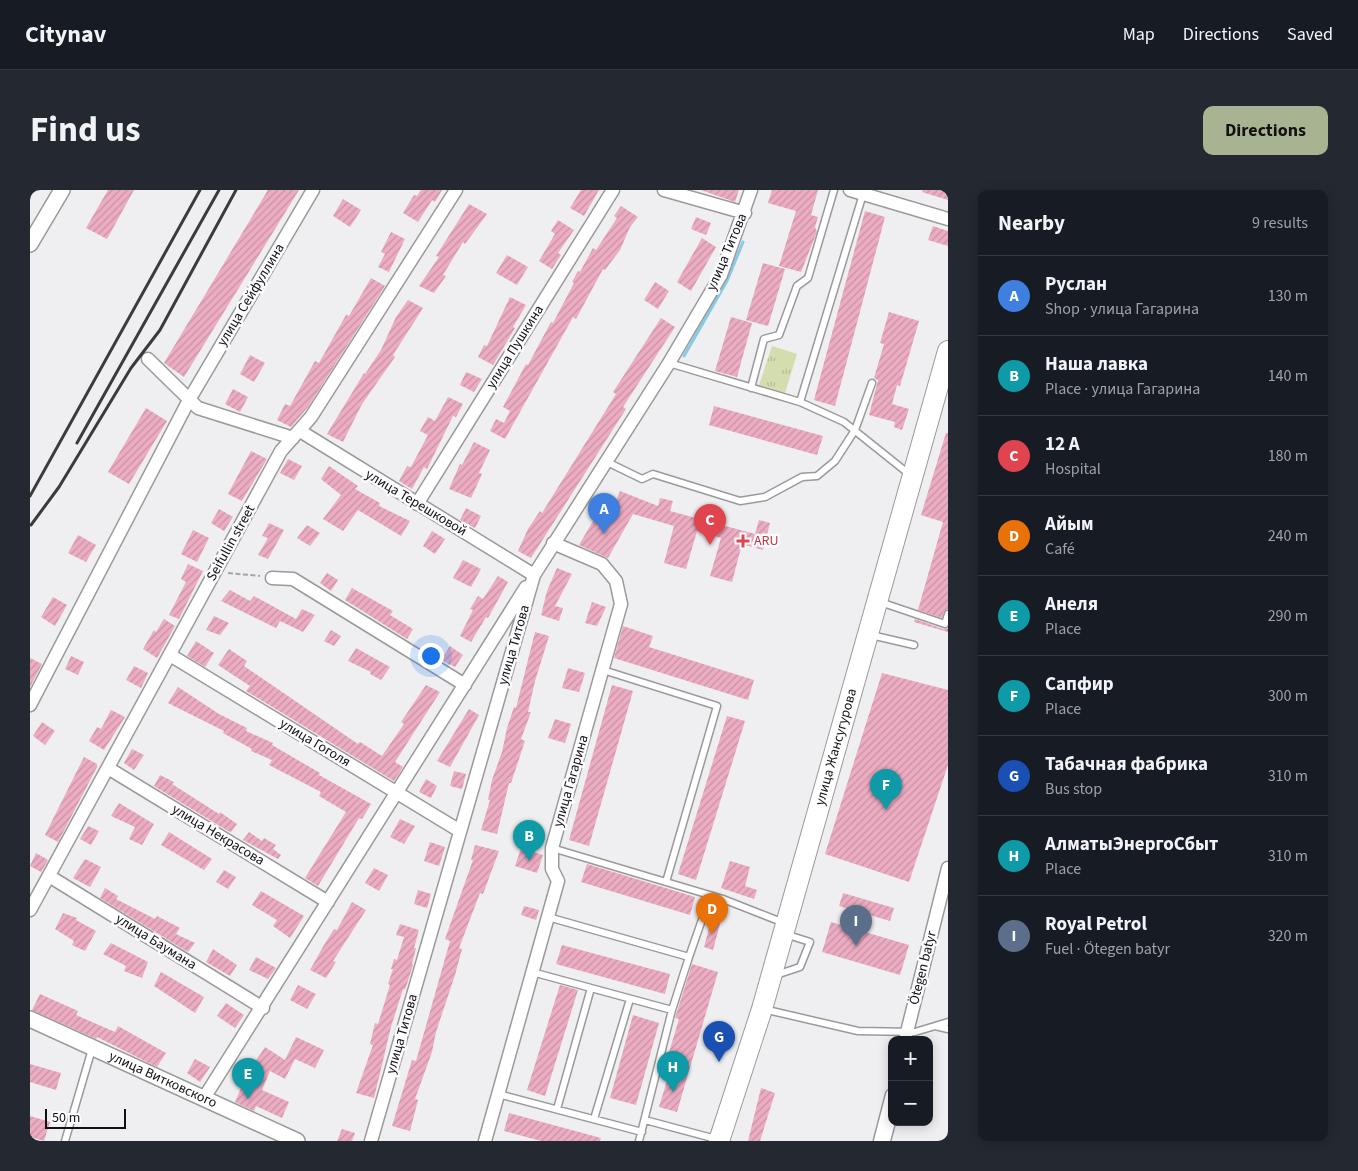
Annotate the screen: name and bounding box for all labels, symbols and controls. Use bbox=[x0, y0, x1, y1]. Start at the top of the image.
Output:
text: Citynav bbox=[25, 17, 106, 52]
text: Map bbox=[1123, 22, 1155, 47]
text: Directions bbox=[1183, 22, 1259, 47]
text: Saved bbox=[1287, 22, 1333, 47]
text: Find us bbox=[30, 105, 140, 155]
button: Directions bbox=[1203, 106, 1328, 155]
text: Nearby bbox=[998, 208, 1065, 238]
street label: улица Титова bbox=[702, 210, 752, 294]
text: 9 results bbox=[1252, 212, 1308, 234]
street label: улица Сейфуллина bbox=[212, 240, 290, 350]
text: Руслан bbox=[1045, 271, 1107, 298]
text: A bbox=[1009, 285, 1019, 307]
text: 130 m bbox=[1268, 285, 1308, 307]
text: Shop · улица Гагарина bbox=[1045, 298, 1199, 320]
street label: улица Пушкина bbox=[481, 301, 549, 393]
text: Наша лавка bbox=[1045, 351, 1148, 378]
text: B bbox=[1009, 365, 1019, 387]
text: 140 m bbox=[1268, 365, 1308, 387]
text: Place · улица Гагарина bbox=[1045, 378, 1200, 400]
text: 12 А bbox=[1045, 431, 1080, 458]
text: C bbox=[1009, 445, 1019, 467]
text: 180 m bbox=[1268, 445, 1308, 467]
text: Hospital bbox=[1045, 458, 1101, 480]
street label: улица Терешковой bbox=[362, 465, 470, 541]
pin: A bbox=[588, 493, 620, 534]
street label: Seifullin street bbox=[202, 501, 260, 585]
pin: C bbox=[694, 504, 726, 545]
text: Айым bbox=[1045, 511, 1094, 538]
text: D bbox=[1009, 525, 1019, 547]
text: 240 m bbox=[1268, 525, 1308, 547]
place label: ARU bbox=[754, 531, 779, 551]
marker: ARU bbox=[736, 534, 750, 548]
text: Café bbox=[1045, 538, 1075, 560]
text: Анеля bbox=[1045, 591, 1098, 618]
street label: улица Титова bbox=[493, 603, 535, 687]
text: E bbox=[1010, 605, 1018, 627]
text: 290 m bbox=[1268, 605, 1308, 627]
text: Place bbox=[1045, 618, 1081, 640]
your location bbox=[418, 643, 444, 669]
text: Сапфир bbox=[1045, 671, 1114, 698]
text: F bbox=[1010, 685, 1018, 707]
text: 300 m bbox=[1268, 685, 1308, 707]
street label: улица Жансугурова bbox=[810, 686, 862, 808]
text: Place bbox=[1045, 698, 1081, 720]
street label: улица Гоголя bbox=[276, 714, 354, 772]
street label: улица Гагарина bbox=[548, 733, 594, 829]
text: Табачная фабрика bbox=[1045, 751, 1208, 778]
text: G bbox=[1009, 765, 1019, 787]
text: 310 m bbox=[1268, 765, 1308, 787]
pin: F bbox=[870, 769, 902, 810]
text: Bus stop bbox=[1045, 778, 1102, 800]
street label: улица Некрасова bbox=[168, 799, 268, 871]
pin: B bbox=[513, 820, 545, 861]
text: АлматыЭнергоСбыт bbox=[1045, 831, 1218, 858]
text: H bbox=[1009, 845, 1019, 867]
text: 310 m bbox=[1268, 845, 1308, 867]
text: Place bbox=[1045, 858, 1081, 880]
pin: D bbox=[696, 893, 728, 934]
pin: I bbox=[840, 905, 872, 946]
street label: улица Баумана bbox=[112, 909, 200, 975]
text: Royal Petrol bbox=[1045, 911, 1147, 938]
text: I bbox=[1012, 925, 1016, 947]
text: 320 m bbox=[1268, 925, 1308, 947]
street label: Ötegen batyr bbox=[904, 929, 942, 1007]
text: Fuel · Ötegen batyr bbox=[1045, 938, 1170, 960]
street label: улица Титова bbox=[381, 992, 423, 1076]
pin: G bbox=[703, 1021, 735, 1062]
map controls bbox=[888, 1036, 933, 1126]
button: + bbox=[888, 1036, 933, 1081]
street label: улица Витковского bbox=[105, 1046, 220, 1113]
pin: H bbox=[657, 1051, 689, 1092]
pin: E bbox=[232, 1058, 264, 1099]
button: − bbox=[888, 1081, 933, 1126]
scale bar bbox=[45, 1106, 126, 1129]
text: 50 m bbox=[52, 1108, 80, 1128]

